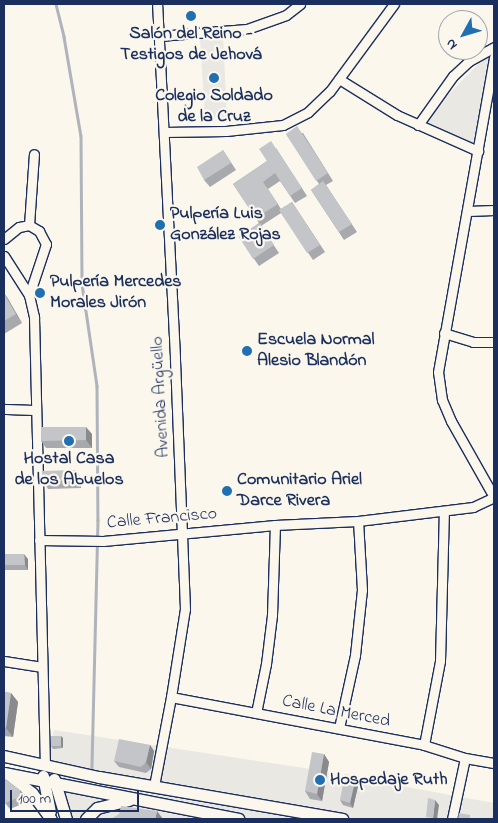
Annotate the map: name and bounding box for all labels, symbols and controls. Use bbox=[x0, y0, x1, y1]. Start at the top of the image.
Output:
marker: Salón del Reino - Testigos de Jehová bbox=[185, 10, 197, 22]
north arrow bbox=[438, 10, 488, 60]
place label: Salón del Reino - Testigos de Jehová bbox=[120, 24, 262, 66]
text: N bbox=[441, 34, 463, 54]
marker: Colegio Soldado de la Cruz bbox=[208, 72, 220, 84]
place label: Colegio Soldado de la Cruz bbox=[155, 86, 273, 128]
place label: Pulpería Luis González Rojas bbox=[170, 204, 281, 246]
marker: Pulpería Luis González Rojas bbox=[154, 219, 166, 231]
place label: Pulpería Mercedes Morales Jirón bbox=[50, 272, 181, 314]
marker: Pulpería Mercedes Morales Jirón bbox=[34, 287, 46, 299]
place label: Escuela Normal Alesio Blandón bbox=[257, 330, 374, 372]
street label: Avenida Argüello bbox=[147, 336, 175, 458]
marker: Escuela Normal Alesio Blandón bbox=[241, 345, 253, 357]
marker: Hostal Casa de los Abuelos bbox=[63, 435, 75, 447]
place label: Hostal Casa de los Abuelos bbox=[14, 449, 124, 492]
place label: Comunitario Ariel Darce Rivera bbox=[237, 470, 362, 512]
marker: Comunitario Ariel Darce Rivera bbox=[221, 485, 233, 497]
street label: Calle Francisco bbox=[106, 503, 218, 535]
street label: Calle La Merced bbox=[280, 691, 392, 733]
place label: Hospedaje Ruth bbox=[330, 769, 448, 791]
marker: Hospedaje Ruth bbox=[314, 774, 326, 786]
scale bar bbox=[12, 780, 141, 812]
text: 100 m bbox=[18, 788, 51, 810]

